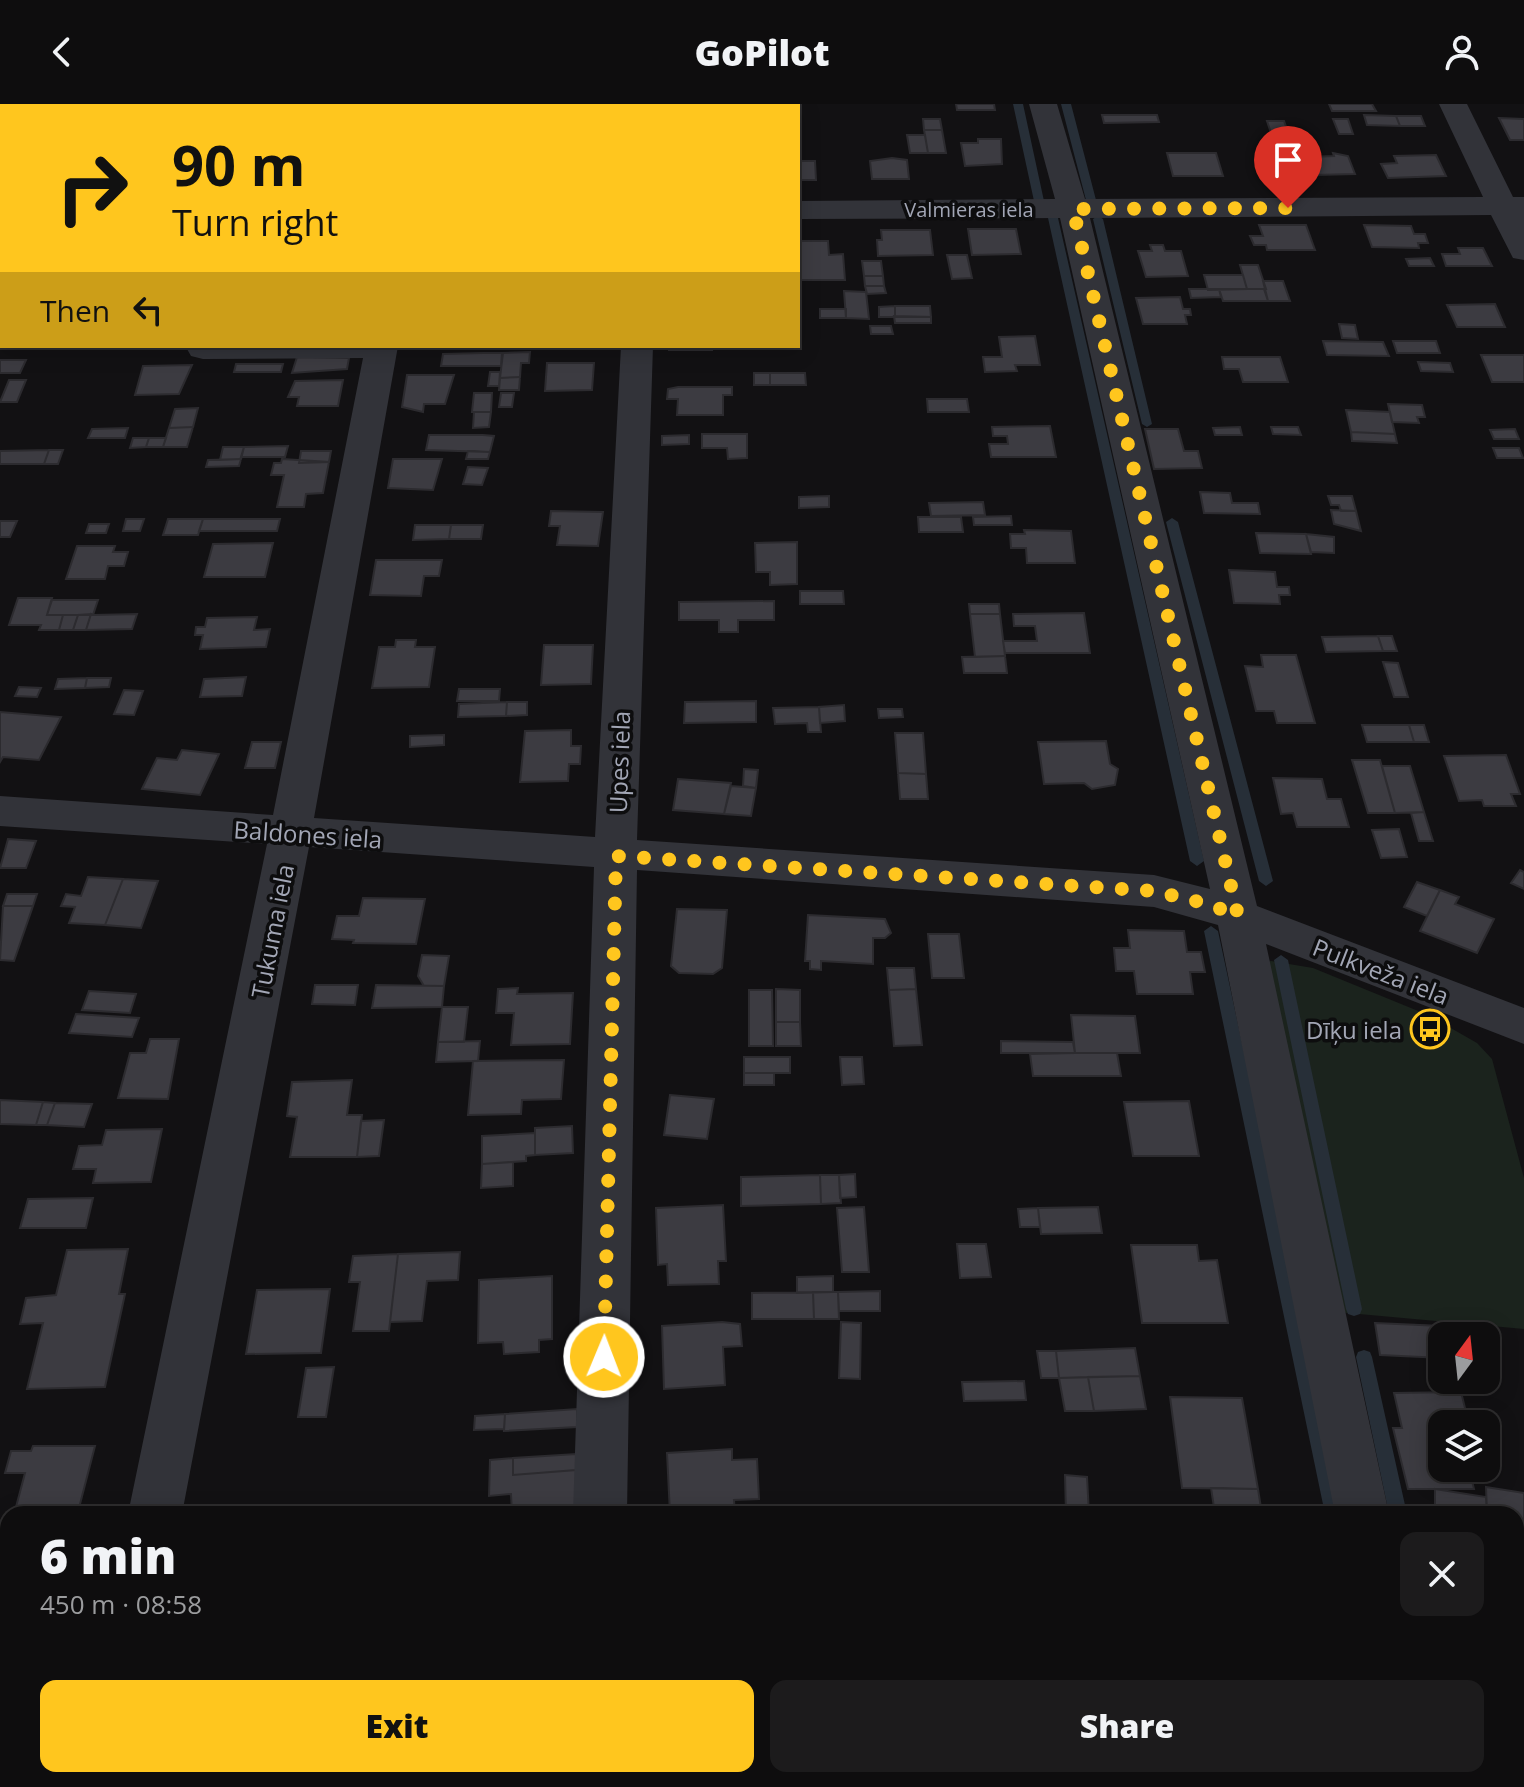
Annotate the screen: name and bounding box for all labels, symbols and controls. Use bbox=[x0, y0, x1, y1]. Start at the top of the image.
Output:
text: GoPilot bbox=[694, 28, 830, 77]
icon: back bbox=[40, 30, 84, 74]
icon: person bbox=[1440, 30, 1484, 74]
text: 90 m bbox=[172, 126, 306, 202]
pin bbox=[1254, 126, 1322, 208]
icon: right bbox=[40, 136, 144, 240]
icon: arrive bbox=[1266, 138, 1310, 182]
street label: Valmieras iela bbox=[904, 196, 1034, 223]
text: Turn right bbox=[172, 198, 338, 247]
icon: left bbox=[126, 288, 170, 332]
text: Then bbox=[40, 290, 110, 331]
street label: Upes iela bbox=[601, 710, 637, 814]
street label: Baldones iela bbox=[233, 812, 383, 856]
street label: Tukuma iela bbox=[243, 861, 301, 1001]
street label: Pulkveža iela bbox=[1308, 930, 1454, 1012]
bus stop icon: Dīķu iela bbox=[1409, 1008, 1451, 1050]
place label: Dīķu iela bbox=[1306, 1013, 1402, 1046]
position arrow bbox=[562, 1315, 646, 1399]
north arrow bbox=[1428, 1322, 1500, 1394]
map controls bbox=[1428, 1322, 1500, 1482]
button: layers bbox=[1428, 1410, 1500, 1482]
text: 6 min bbox=[40, 1523, 176, 1588]
button: close bbox=[1400, 1532, 1484, 1616]
text: 450 m · 08:58 bbox=[40, 1586, 202, 1622]
button: Exit bbox=[40, 1680, 754, 1772]
button: Share bbox=[770, 1680, 1484, 1772]

